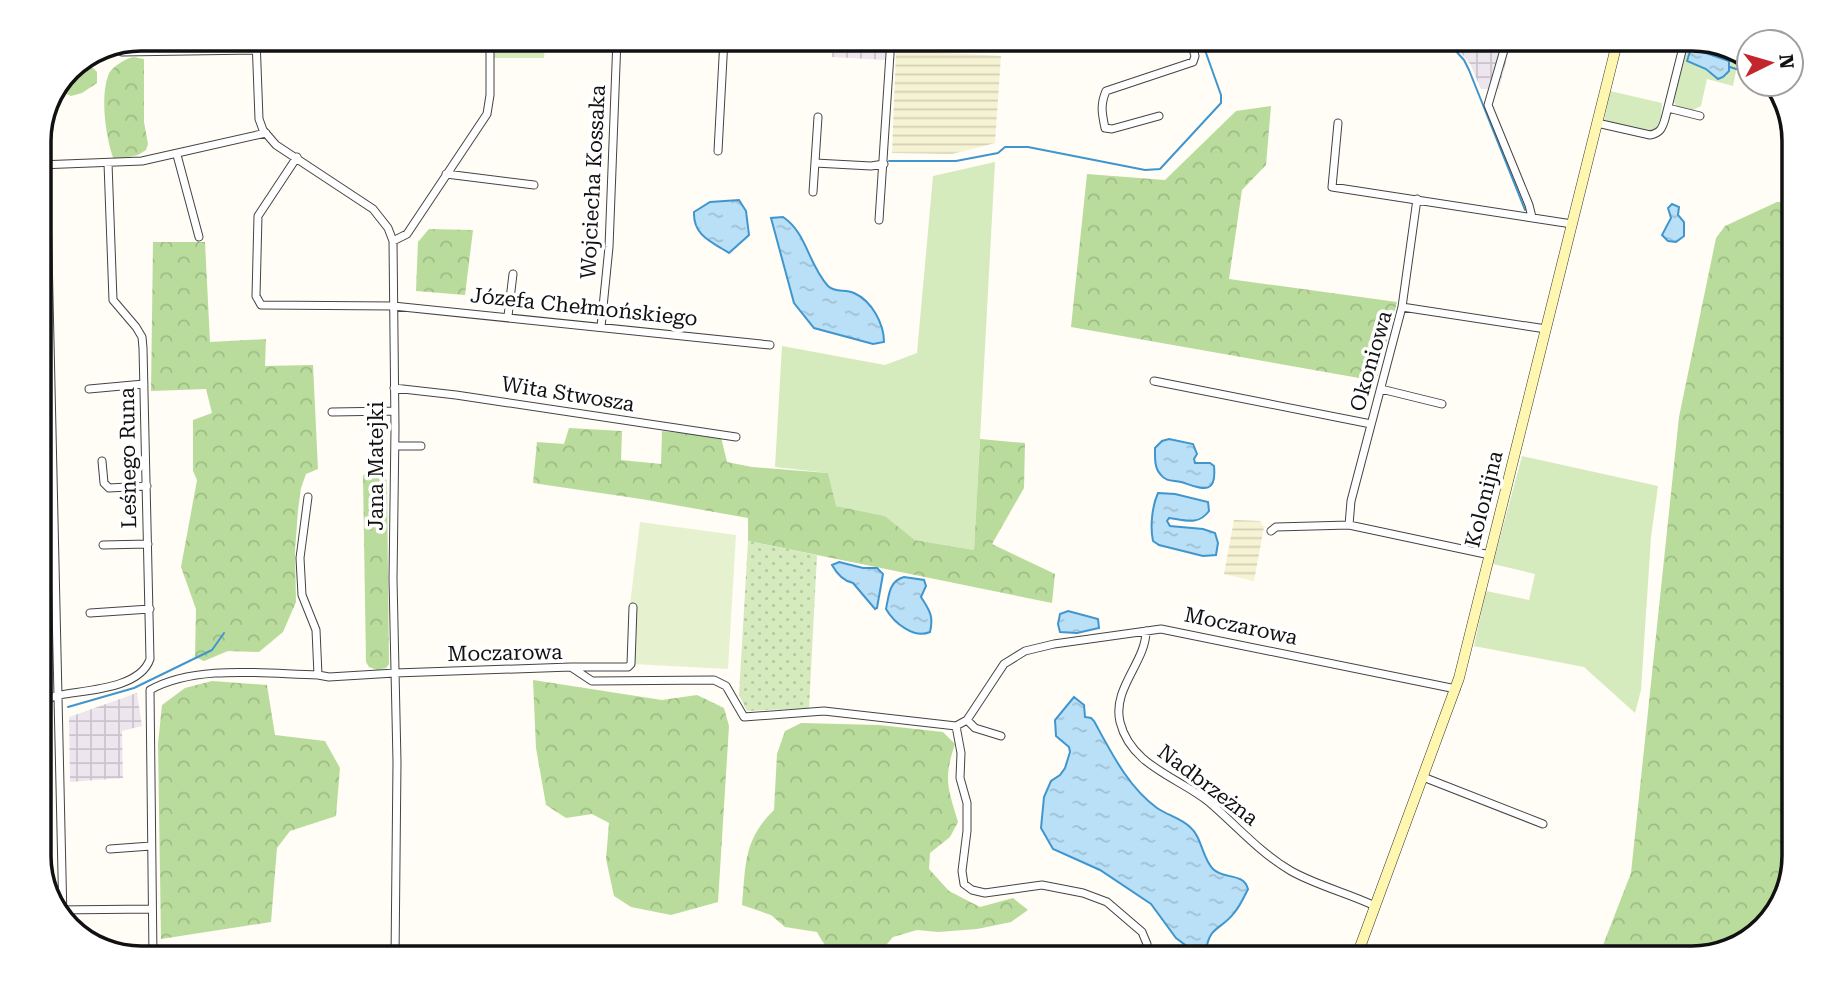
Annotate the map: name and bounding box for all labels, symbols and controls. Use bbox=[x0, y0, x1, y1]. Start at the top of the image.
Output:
north arrow bbox=[1735, 28, 1805, 98]
text: N bbox=[1774, 53, 1799, 70]
street label: Wojciecha Kossaka bbox=[576, 84, 610, 280]
street label: Józefa Chełmońskiego bbox=[469, 283, 699, 331]
street label: Okoniowa bbox=[1345, 307, 1397, 414]
street label: Wita Stwosza bbox=[500, 372, 637, 416]
street label: Leśnego Runa bbox=[115, 386, 141, 529]
street label: Jana Matejki bbox=[364, 401, 388, 531]
street label: Kolonijna bbox=[1460, 448, 1508, 550]
street label: Moczarowa bbox=[1182, 602, 1300, 650]
street label: Moczarowa bbox=[447, 640, 563, 666]
street label: Nadbrzeżna bbox=[1153, 739, 1263, 831]

